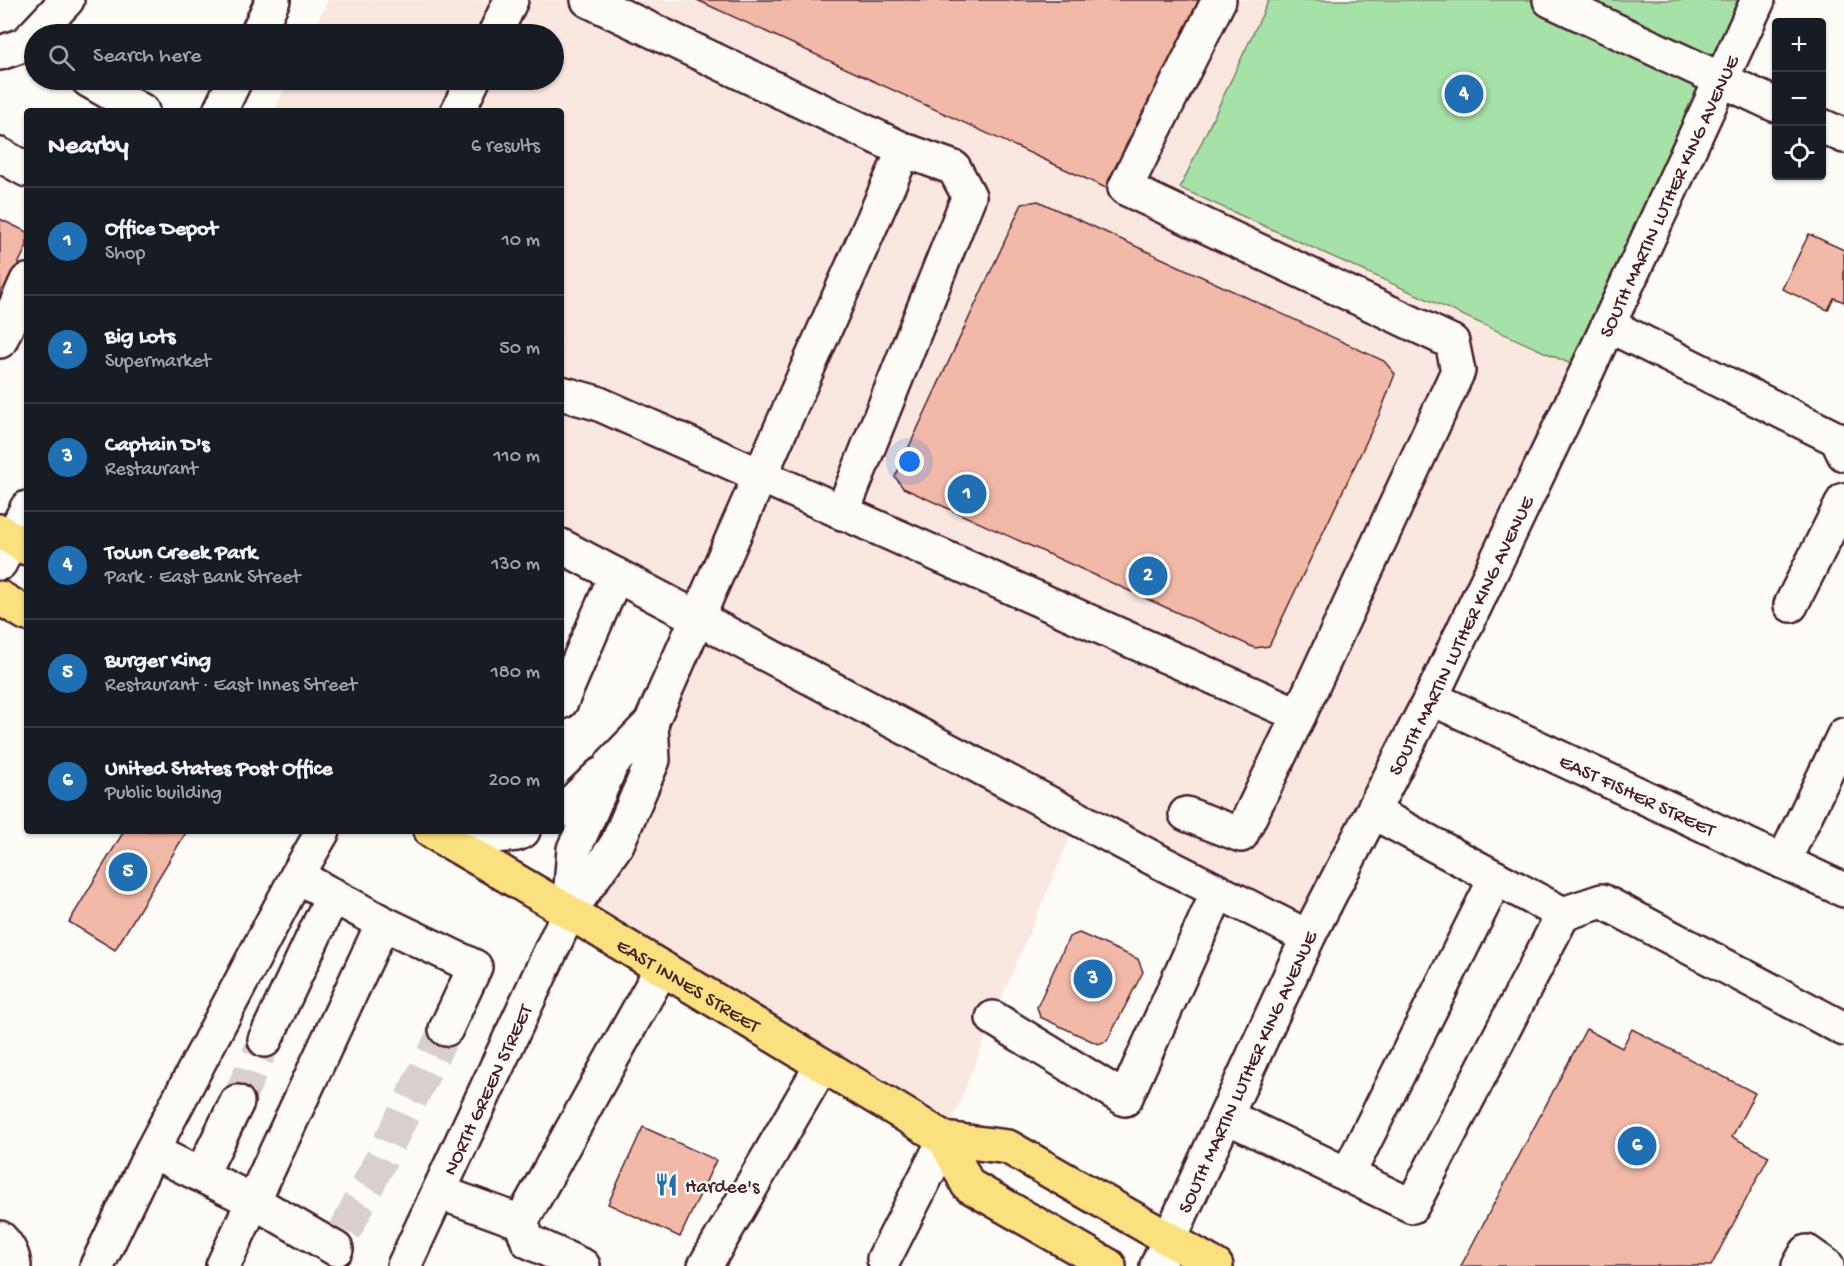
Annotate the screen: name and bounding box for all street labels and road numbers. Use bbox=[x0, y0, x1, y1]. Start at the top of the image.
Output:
street label: SOUTH MARTIN LUTHER KING AVENUE bbox=[1596, 51, 1746, 342]
street label: SOUTH MARTIN LUTHER KING AVENUE bbox=[1385, 492, 1541, 780]
street label: EAST FISHER STREET bbox=[1555, 751, 1719, 844]
street label: SOUTH MARTIN LUTHER KING AVENUE bbox=[1175, 927, 1325, 1218]
street label: EAST INNES STREET bbox=[611, 935, 764, 1040]
street label: NORTH GREEN STREET bbox=[440, 1001, 540, 1180]

